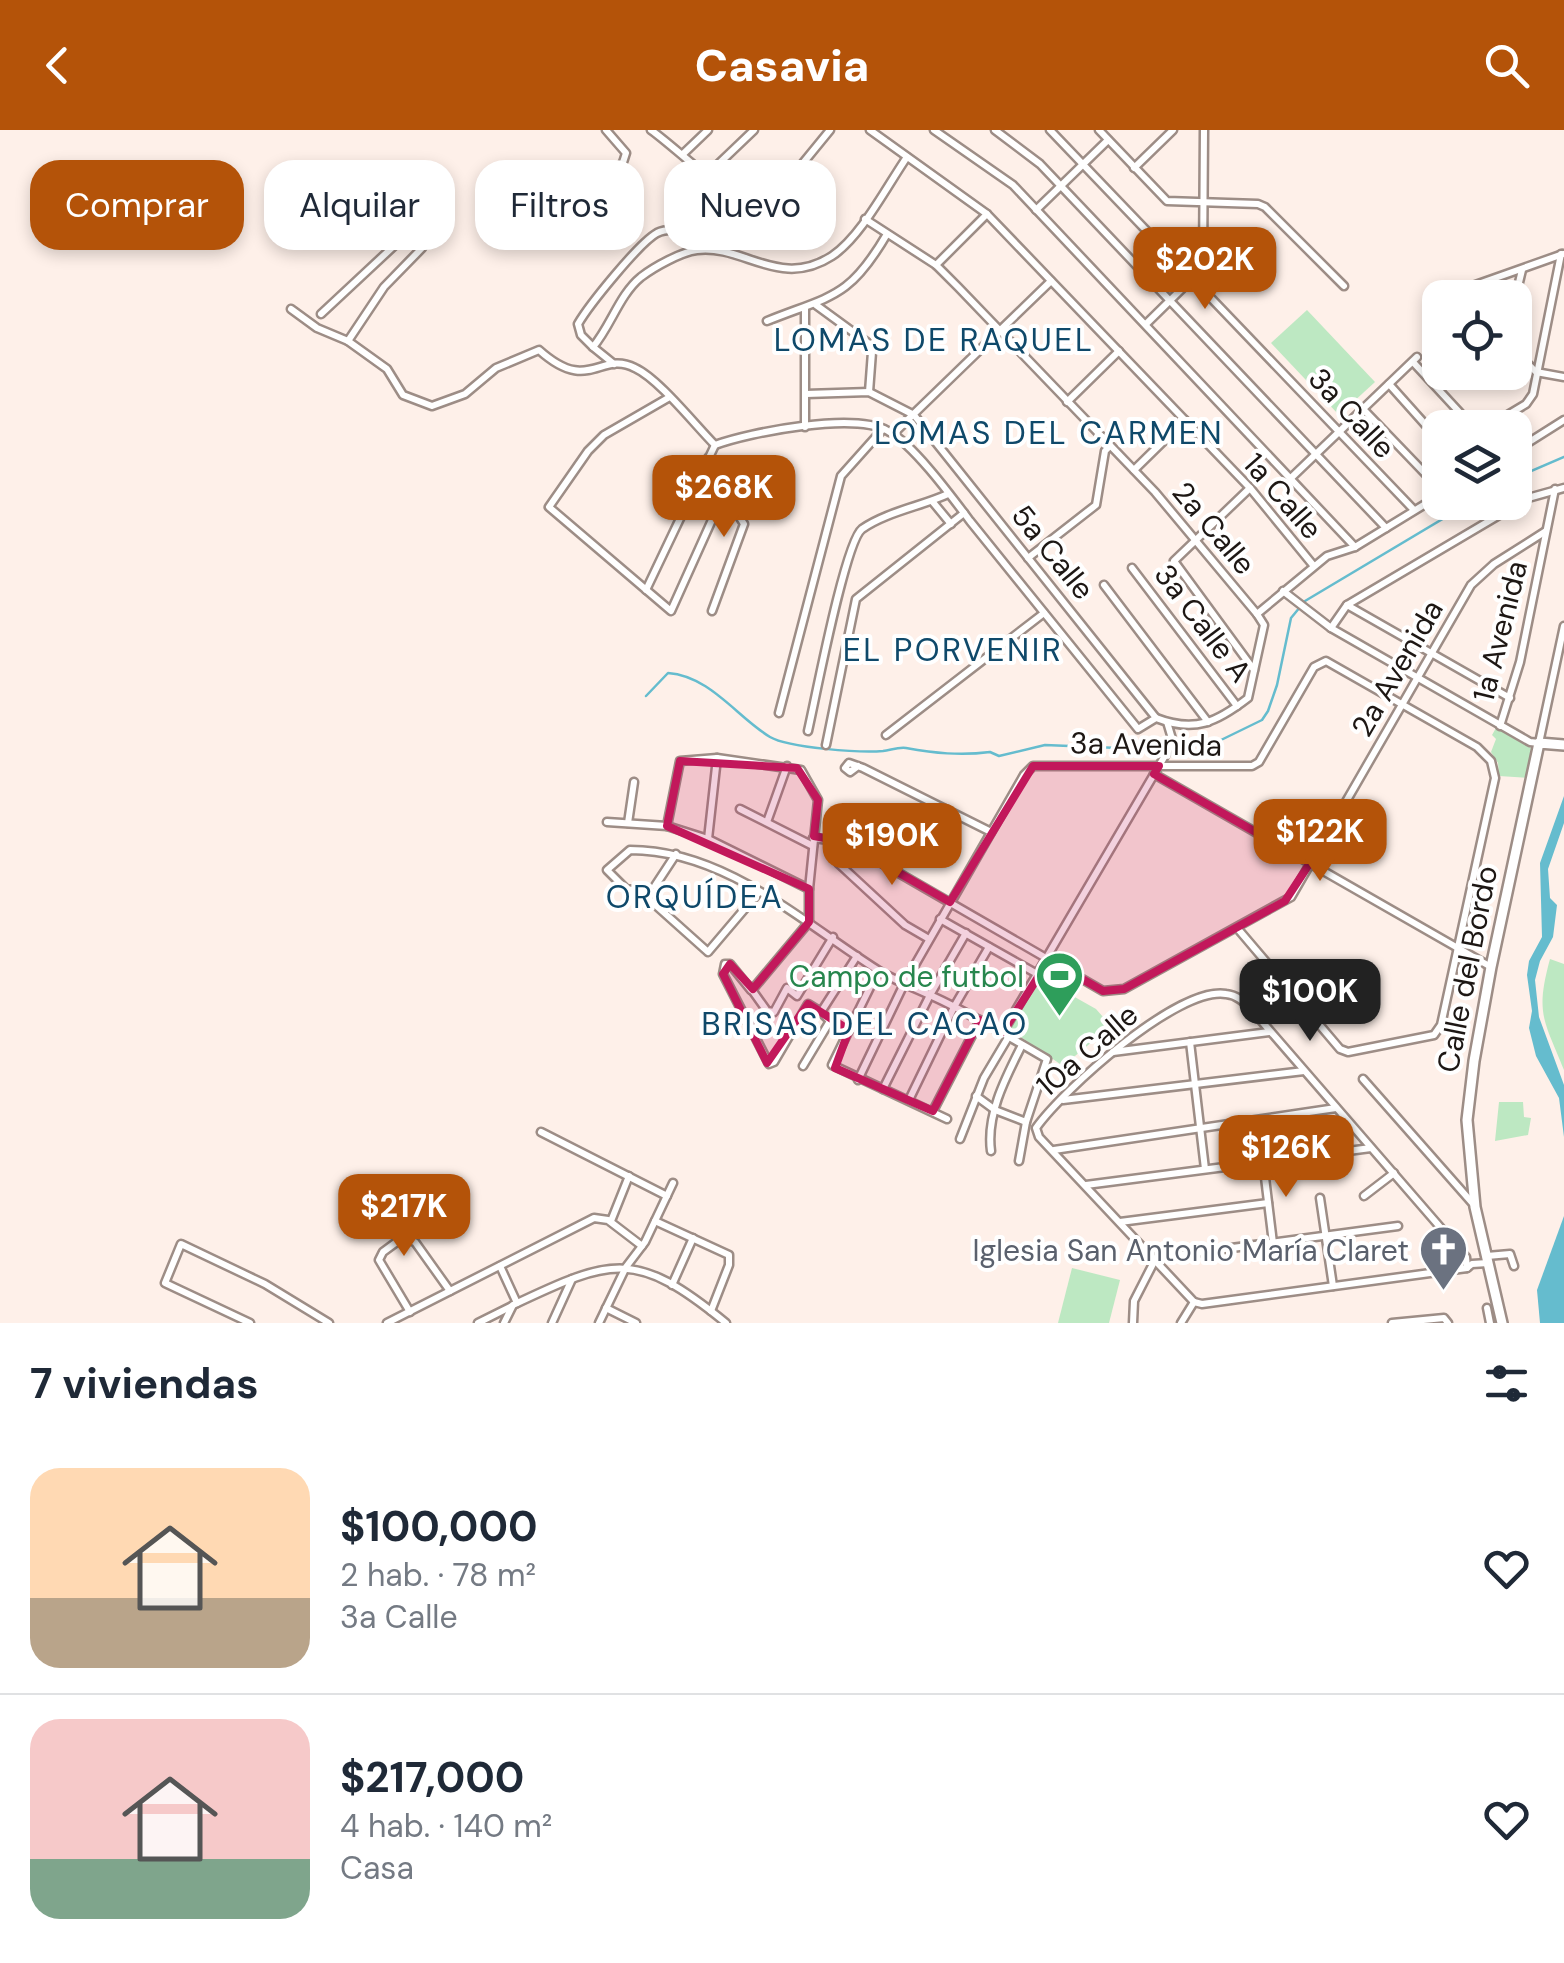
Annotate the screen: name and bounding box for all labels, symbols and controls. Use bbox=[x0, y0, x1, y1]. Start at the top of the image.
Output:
text: Casavia bbox=[695, 36, 869, 95]
icon: back bbox=[30, 38, 85, 93]
icon: search bbox=[1479, 38, 1534, 93]
chip: Comprar bbox=[30, 160, 244, 250]
chip: Alquilar bbox=[264, 160, 455, 250]
chip: Filtros bbox=[475, 160, 644, 250]
chip: Nuevo bbox=[664, 160, 836, 250]
pin: $202K bbox=[1135, 227, 1275, 312]
text: $202K bbox=[1155, 238, 1255, 280]
map controls bbox=[1422, 280, 1532, 520]
button: locate bbox=[1422, 280, 1532, 390]
district label: LOMAS DE RAQUEL bbox=[774, 319, 1094, 361]
street label: 3a Calle bbox=[1300, 359, 1404, 467]
button: layers bbox=[1422, 410, 1532, 520]
district label: LOMAS DEL CARMEN bbox=[874, 412, 1224, 454]
street label: 1a Calle bbox=[1235, 445, 1331, 547]
pin: $268K bbox=[654, 455, 794, 540]
text: $268K bbox=[674, 466, 774, 508]
street label: 2a Calle bbox=[1164, 473, 1264, 583]
street label: 5a Calle bbox=[1003, 497, 1103, 607]
street label: 3a Calle A bbox=[1146, 556, 1260, 690]
street label: 1a Avenida bbox=[1464, 557, 1536, 705]
street label: 2a Avenida bbox=[1342, 593, 1452, 743]
district label: EL PORVENIR bbox=[843, 629, 1063, 671]
street label: 3a Avenida bbox=[1070, 723, 1222, 765]
pin: $122K bbox=[1250, 799, 1390, 884]
pin: $190K bbox=[822, 803, 962, 888]
text: $122K bbox=[1276, 810, 1364, 852]
text: $190K bbox=[845, 814, 939, 856]
street label: Calle del Bordo bbox=[1428, 862, 1506, 1076]
district label: ORQUÍDEA bbox=[606, 876, 784, 918]
sports icon: Campo de futbol bbox=[1033, 950, 1085, 1018]
place label: Campo de futbol bbox=[789, 957, 1024, 996]
pin: $100K bbox=[1240, 959, 1380, 1044]
text: $100K bbox=[1262, 970, 1358, 1012]
street label: 10a Calle bbox=[1028, 995, 1146, 1105]
district label: BRISAS DEL CACAO bbox=[701, 1003, 1029, 1045]
pin: $126K bbox=[1216, 1115, 1356, 1200]
text: $126K bbox=[1241, 1126, 1331, 1168]
pin: $217K bbox=[334, 1174, 474, 1259]
text: $217K bbox=[360, 1185, 448, 1227]
church icon: Iglesia San Antonio María Claret bbox=[1418, 1224, 1470, 1292]
place label: Iglesia San Antonio María Claret bbox=[973, 1231, 1409, 1270]
text: 7 viviendas bbox=[30, 1356, 259, 1411]
icon: filters bbox=[1479, 1356, 1534, 1411]
text: $100,000 bbox=[340, 1499, 538, 1554]
icon: home bbox=[110, 1508, 230, 1628]
icon: heart bbox=[1479, 1541, 1534, 1596]
text: 2 hab. · 78 m² bbox=[340, 1554, 536, 1596]
text: 3a Calle bbox=[340, 1596, 458, 1638]
text: $217,000 bbox=[340, 1750, 524, 1805]
icon: home bbox=[110, 1759, 230, 1879]
icon: heart bbox=[1479, 1792, 1534, 1847]
text: 4 hab. · 140 m² bbox=[340, 1805, 552, 1847]
text: Casa bbox=[340, 1847, 414, 1889]

